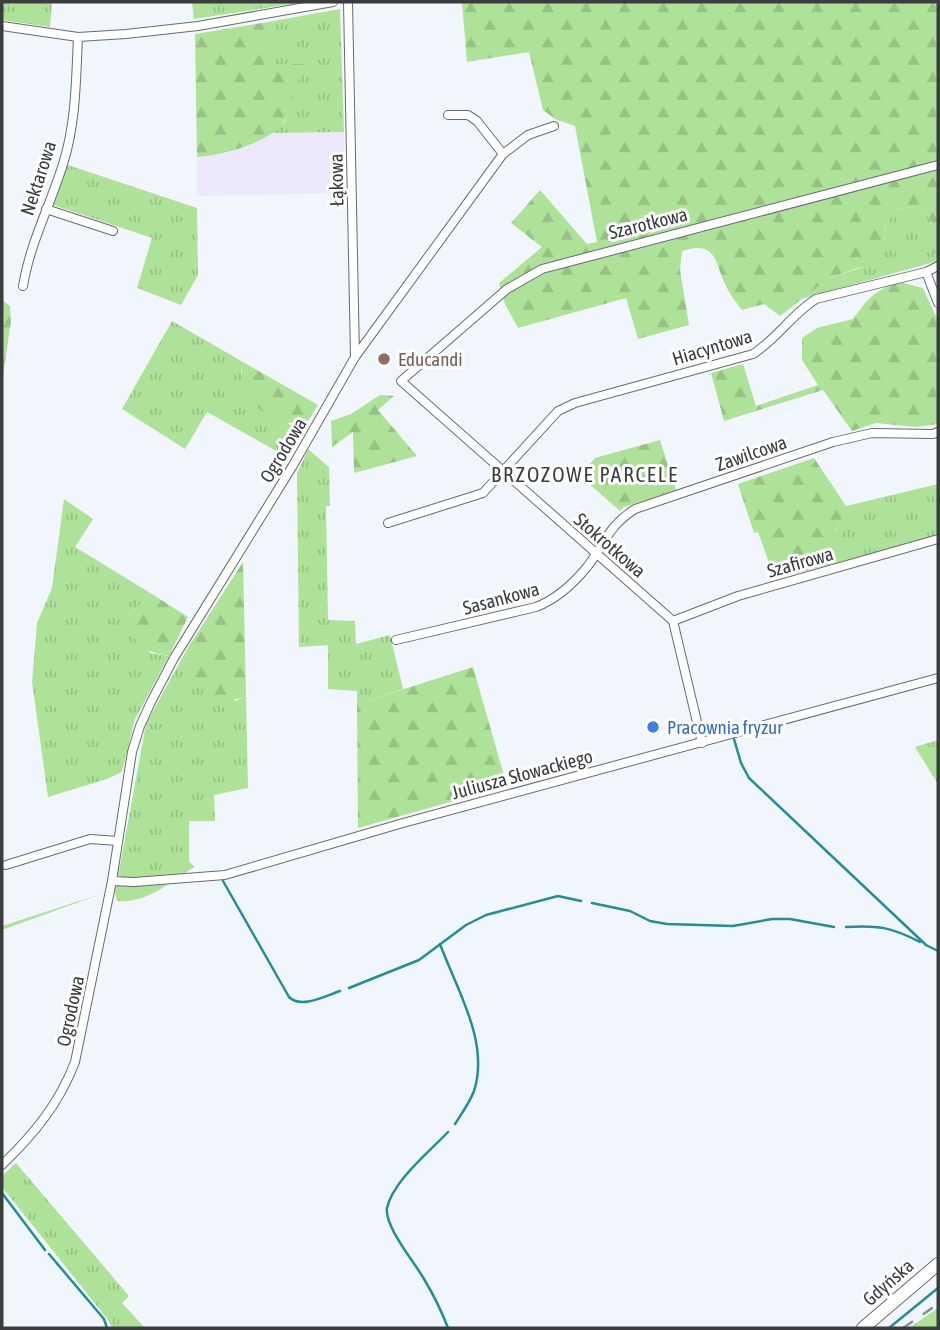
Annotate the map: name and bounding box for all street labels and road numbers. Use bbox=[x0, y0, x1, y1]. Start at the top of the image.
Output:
street label: Nektarowa bbox=[16, 138, 60, 218]
street label: Łąkowa bbox=[325, 153, 347, 207]
street label: Szarotkowa bbox=[606, 203, 690, 243]
street label: Hiacyntowa bbox=[669, 324, 755, 370]
street label: Ogrodowa bbox=[255, 414, 311, 486]
street label: Zawilcowa bbox=[713, 431, 789, 475]
street label: Stokrotkowa bbox=[570, 508, 650, 582]
street label: Szafirowa bbox=[764, 542, 836, 582]
street label: Sasankowa bbox=[460, 577, 542, 619]
street label: Juliusza Słowackiego bbox=[449, 745, 595, 803]
street label: Ogrodowa bbox=[52, 974, 88, 1048]
street label: Gdyńska bbox=[858, 1254, 918, 1310]

